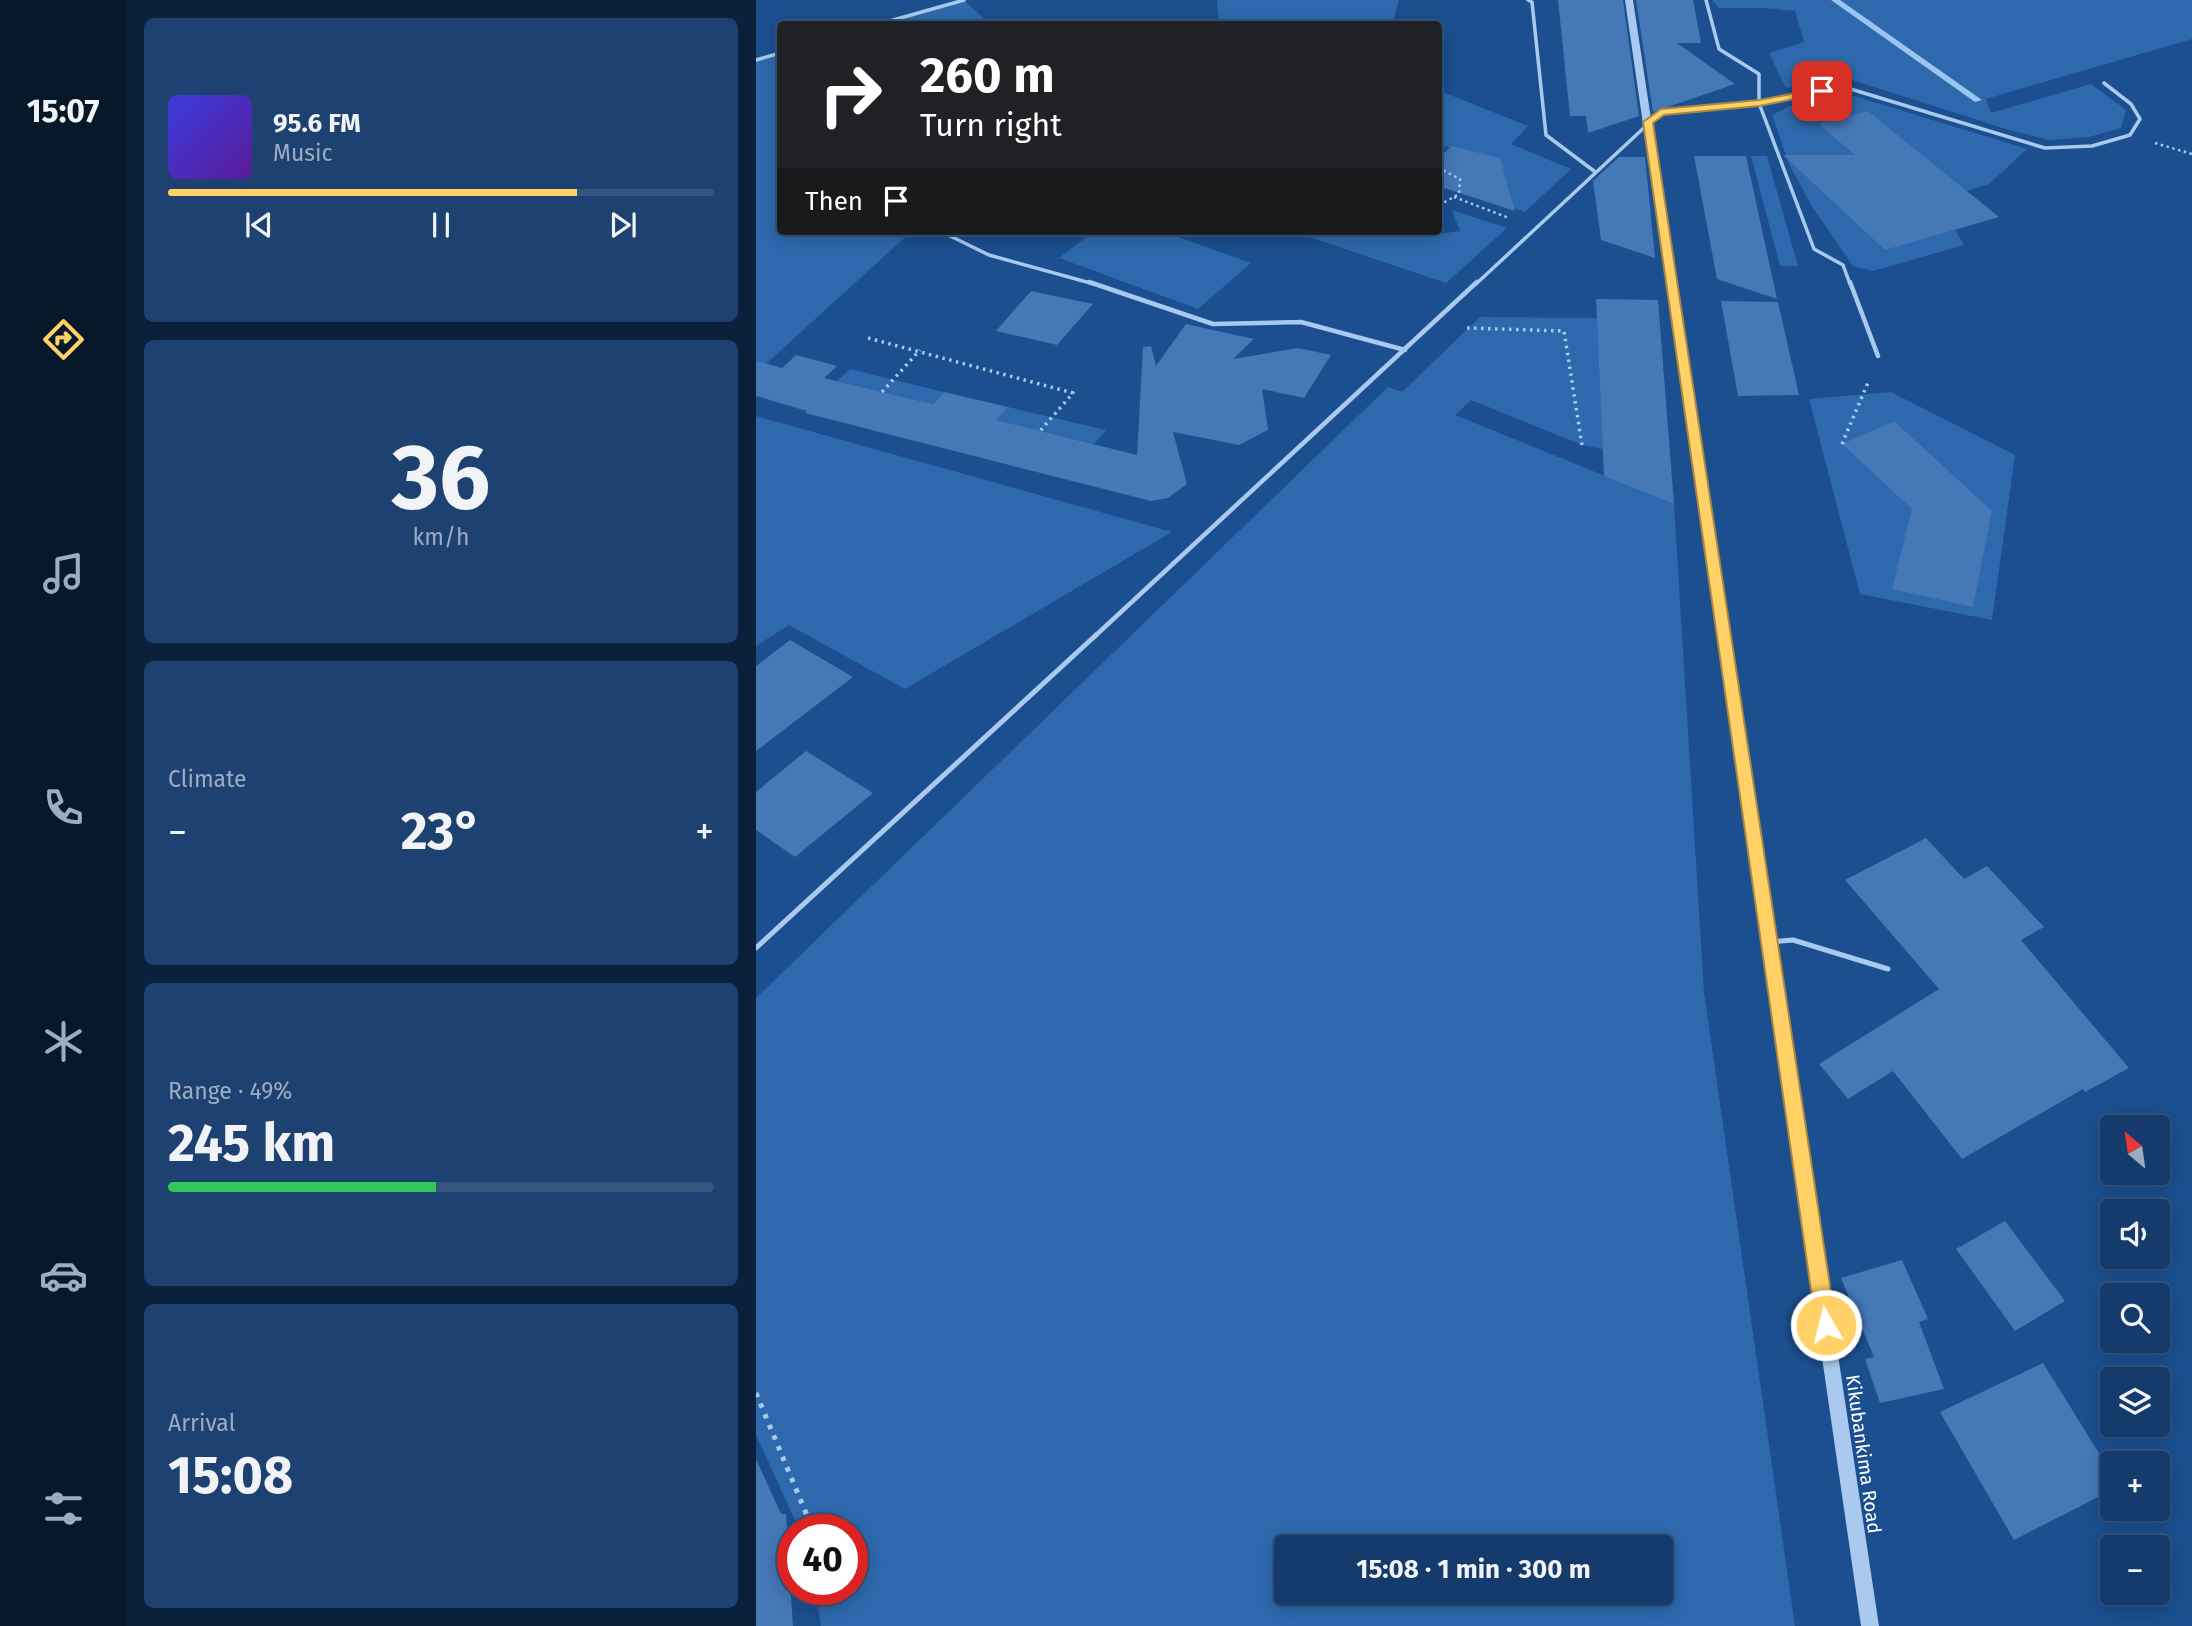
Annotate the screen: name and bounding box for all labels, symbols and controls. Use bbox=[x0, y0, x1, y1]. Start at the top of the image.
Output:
text: 260 m bbox=[920, 46, 1055, 105]
icon: right bbox=[805, 49, 896, 140]
pin bbox=[1792, 61, 1852, 121]
icon: arrive bbox=[1803, 72, 1841, 110]
text: 15:07 bbox=[27, 92, 99, 130]
text: Turn right bbox=[920, 106, 1062, 144]
text: 95.6 FM bbox=[273, 108, 361, 139]
text: Music bbox=[273, 139, 333, 167]
icon: arrive bbox=[877, 182, 915, 220]
text: Then bbox=[805, 186, 863, 217]
icon: previous bbox=[240, 206, 278, 244]
icon: pause bbox=[422, 206, 460, 244]
icon: next bbox=[604, 206, 642, 244]
icon: directions bbox=[39, 315, 88, 364]
text: 36 bbox=[392, 423, 490, 532]
text: km/h bbox=[413, 523, 469, 551]
icon: music bbox=[39, 549, 88, 598]
text: Climate bbox=[168, 765, 247, 793]
icon: phone bbox=[39, 783, 88, 832]
text: 23° bbox=[401, 800, 481, 863]
text: − bbox=[168, 809, 187, 855]
text: + bbox=[695, 809, 714, 855]
icon: climate bbox=[39, 1017, 88, 1066]
text: Range · 49% bbox=[168, 1077, 292, 1105]
text: 245 km bbox=[168, 1112, 335, 1175]
north arrow bbox=[2100, 1115, 2170, 1185]
map controls bbox=[2100, 1115, 2170, 1605]
button: sound bbox=[2100, 1199, 2170, 1269]
icon: car bbox=[39, 1251, 88, 1300]
button: search bbox=[2100, 1283, 2170, 1353]
position arrow bbox=[1789, 1288, 1863, 1362]
button: layers bbox=[2100, 1367, 2170, 1437]
street label: Kikubankima Road bbox=[1841, 1373, 1886, 1535]
text: Arrival bbox=[168, 1409, 235, 1437]
text: 15:08 bbox=[168, 1444, 293, 1507]
button: + bbox=[2100, 1451, 2170, 1521]
icon: filters bbox=[39, 1484, 88, 1533]
speed limit sign: 40 bbox=[777, 1514, 868, 1605]
button: − bbox=[2100, 1535, 2170, 1605]
text: 15:08 · 1 min · 300 m bbox=[1356, 1554, 1591, 1585]

